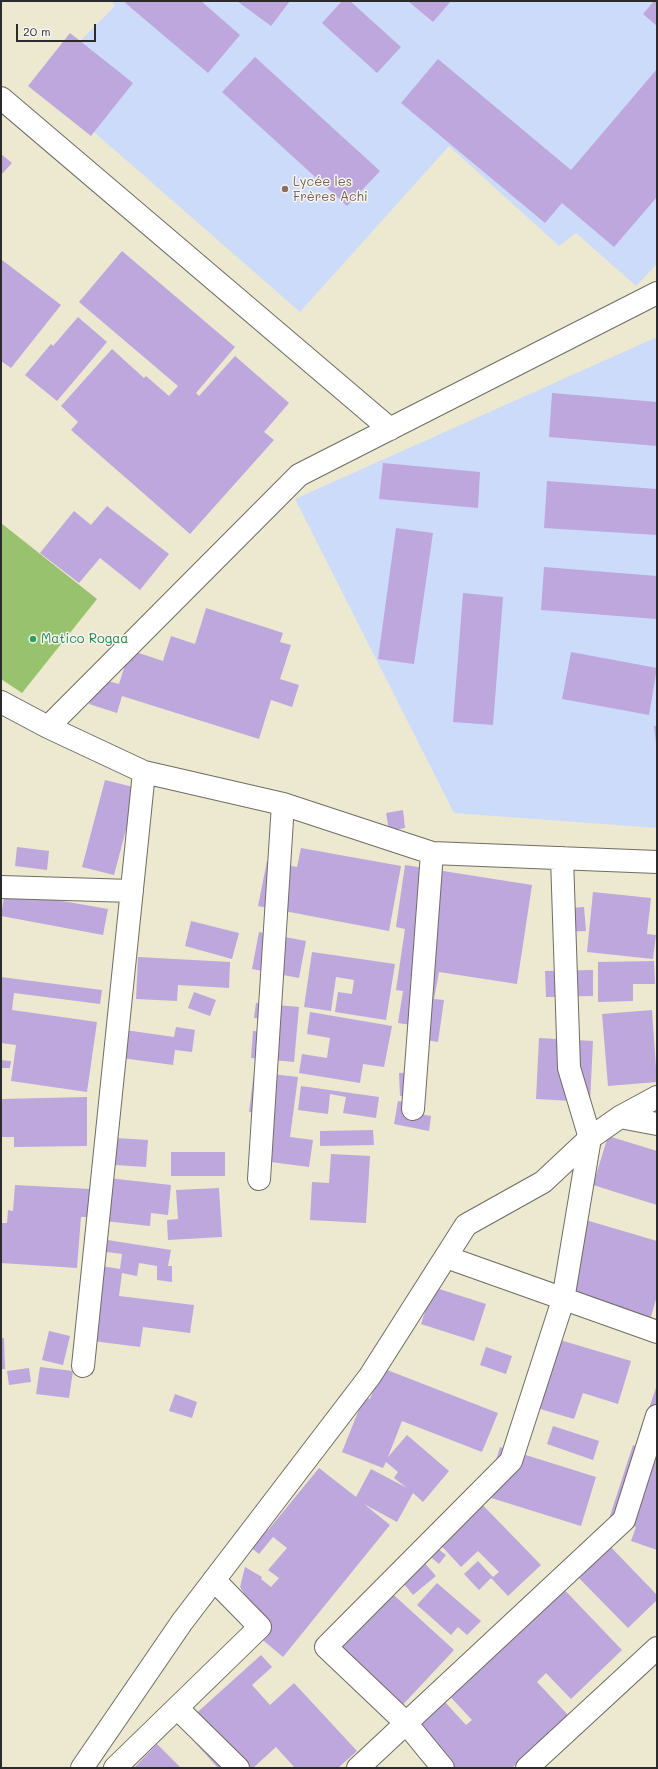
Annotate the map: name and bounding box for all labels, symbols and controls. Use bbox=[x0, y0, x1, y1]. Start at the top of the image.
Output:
scale bar bbox=[18, 16, 98, 42]
text: 20 m bbox=[23, 23, 51, 39]
place label: Lycée les Frères Achi bbox=[293, 174, 368, 205]
marker: Lycée les Frères Achi bbox=[280, 184, 290, 194]
place label: Matico Rogaa bbox=[41, 631, 128, 647]
marker: Matico Rogaa bbox=[28, 634, 38, 644]

